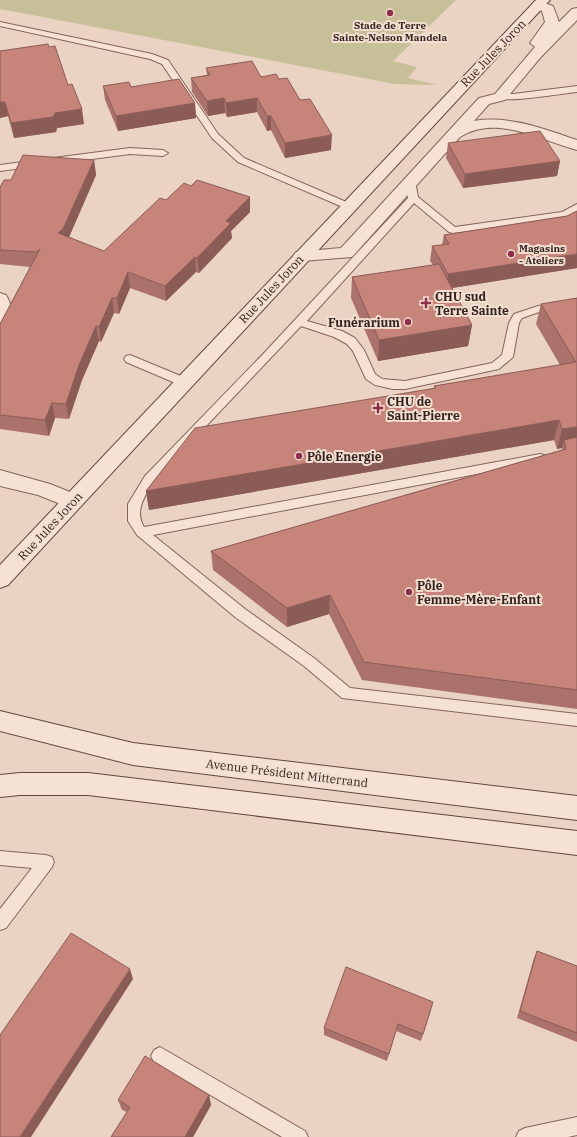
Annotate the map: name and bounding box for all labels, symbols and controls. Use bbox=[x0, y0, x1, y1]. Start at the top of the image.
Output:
marker: Stade de Terre Sainte-Nelson Mandela bbox=[385, 8, 395, 18]
street label: Rue Jules Joron bbox=[457, 16, 529, 90]
place label: Stade de Terre Sainte-Nelson Mandela bbox=[333, 19, 447, 44]
place label: Magasins - Ateliers bbox=[519, 242, 565, 267]
marker: Magasins - Ateliers bbox=[506, 249, 516, 259]
street label: Rue Jules Joron bbox=[235, 251, 307, 326]
place label: CHU sud Terre Sainte bbox=[435, 289, 509, 318]
marker: CHU sud Terre Sainte bbox=[420, 297, 432, 309]
place label: Funérarium bbox=[328, 315, 400, 330]
marker: Funérarium bbox=[403, 317, 413, 327]
place label: CHU de Saint-Pierre bbox=[387, 394, 460, 423]
marker: CHU de Saint-Pierre bbox=[372, 402, 384, 414]
place label: Pôle Energie bbox=[307, 449, 382, 464]
marker: Pôle Energie bbox=[294, 451, 304, 461]
street label: Rue Jules Joron bbox=[14, 488, 86, 563]
place label: Pôle Femme-Mère-Enfant bbox=[417, 578, 541, 607]
marker: Pôle Femme-Mère-Enfant bbox=[404, 587, 414, 597]
street label: Avenue Président Mitterrand bbox=[205, 756, 369, 790]

